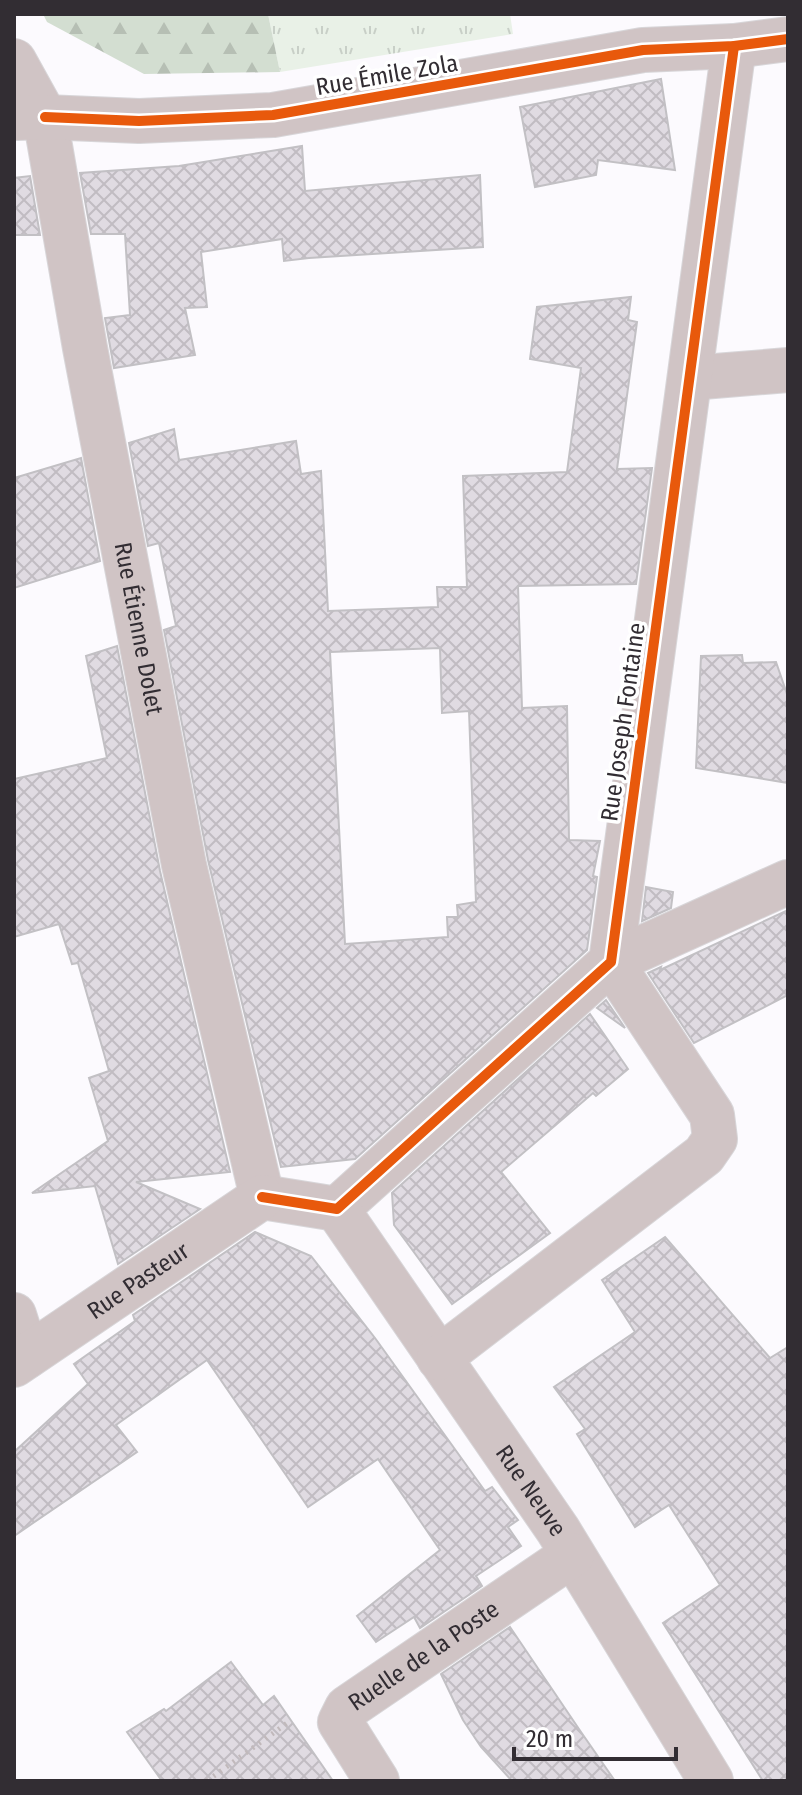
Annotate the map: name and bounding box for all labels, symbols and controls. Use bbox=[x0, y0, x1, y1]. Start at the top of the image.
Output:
street label: Rue Émile Zola bbox=[314, 48, 460, 101]
street label: Rue Étienne Dolet bbox=[108, 540, 169, 717]
street label: Rue Joseph Fontaine bbox=[595, 621, 651, 823]
street label: Rue Pasteur bbox=[82, 1236, 195, 1325]
street label: Rue Neuve bbox=[490, 1440, 572, 1542]
street label: Ruelle de la Poste bbox=[343, 1595, 504, 1717]
scale bar bbox=[514, 1711, 676, 1761]
text: 20 m bbox=[526, 1725, 573, 1753]

